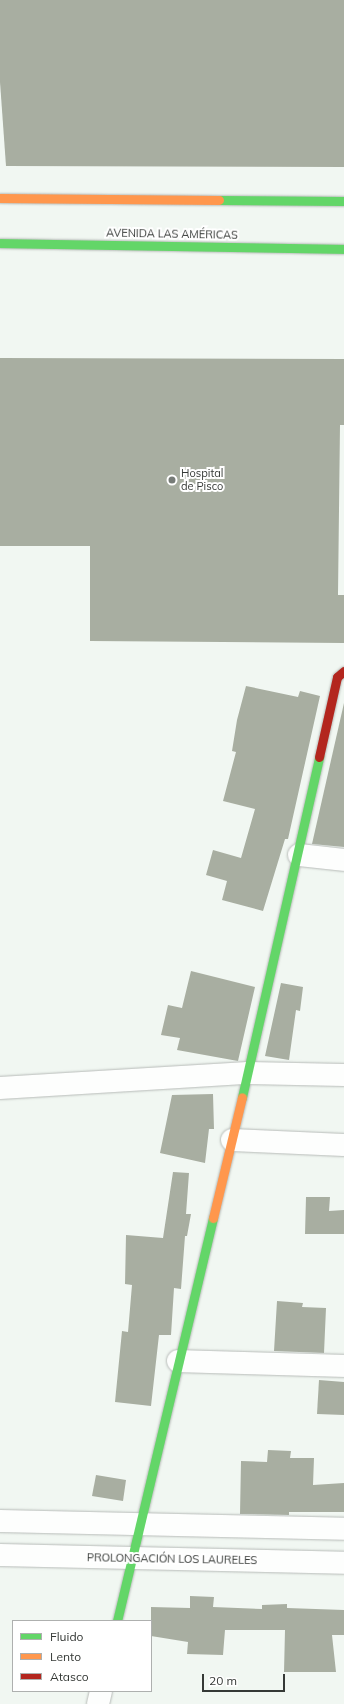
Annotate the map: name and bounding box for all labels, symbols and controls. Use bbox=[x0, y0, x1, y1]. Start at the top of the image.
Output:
street label: AVENIDA LAS AMÉRICAS bbox=[106, 226, 238, 242]
place label: Hospital de Pisco bbox=[181, 467, 223, 493]
marker: Hospital de Pisco bbox=[166, 474, 178, 486]
street label: PROLONGACIÓN LOS LAURELES bbox=[87, 1551, 257, 1567]
legend bbox=[12, 1620, 152, 1692]
text: Fluido bbox=[50, 1629, 83, 1644]
text: Lento bbox=[50, 1649, 81, 1664]
scale bar bbox=[204, 1666, 287, 1692]
text: Atasco bbox=[50, 1669, 89, 1684]
text: 20 m bbox=[209, 1673, 237, 1688]

